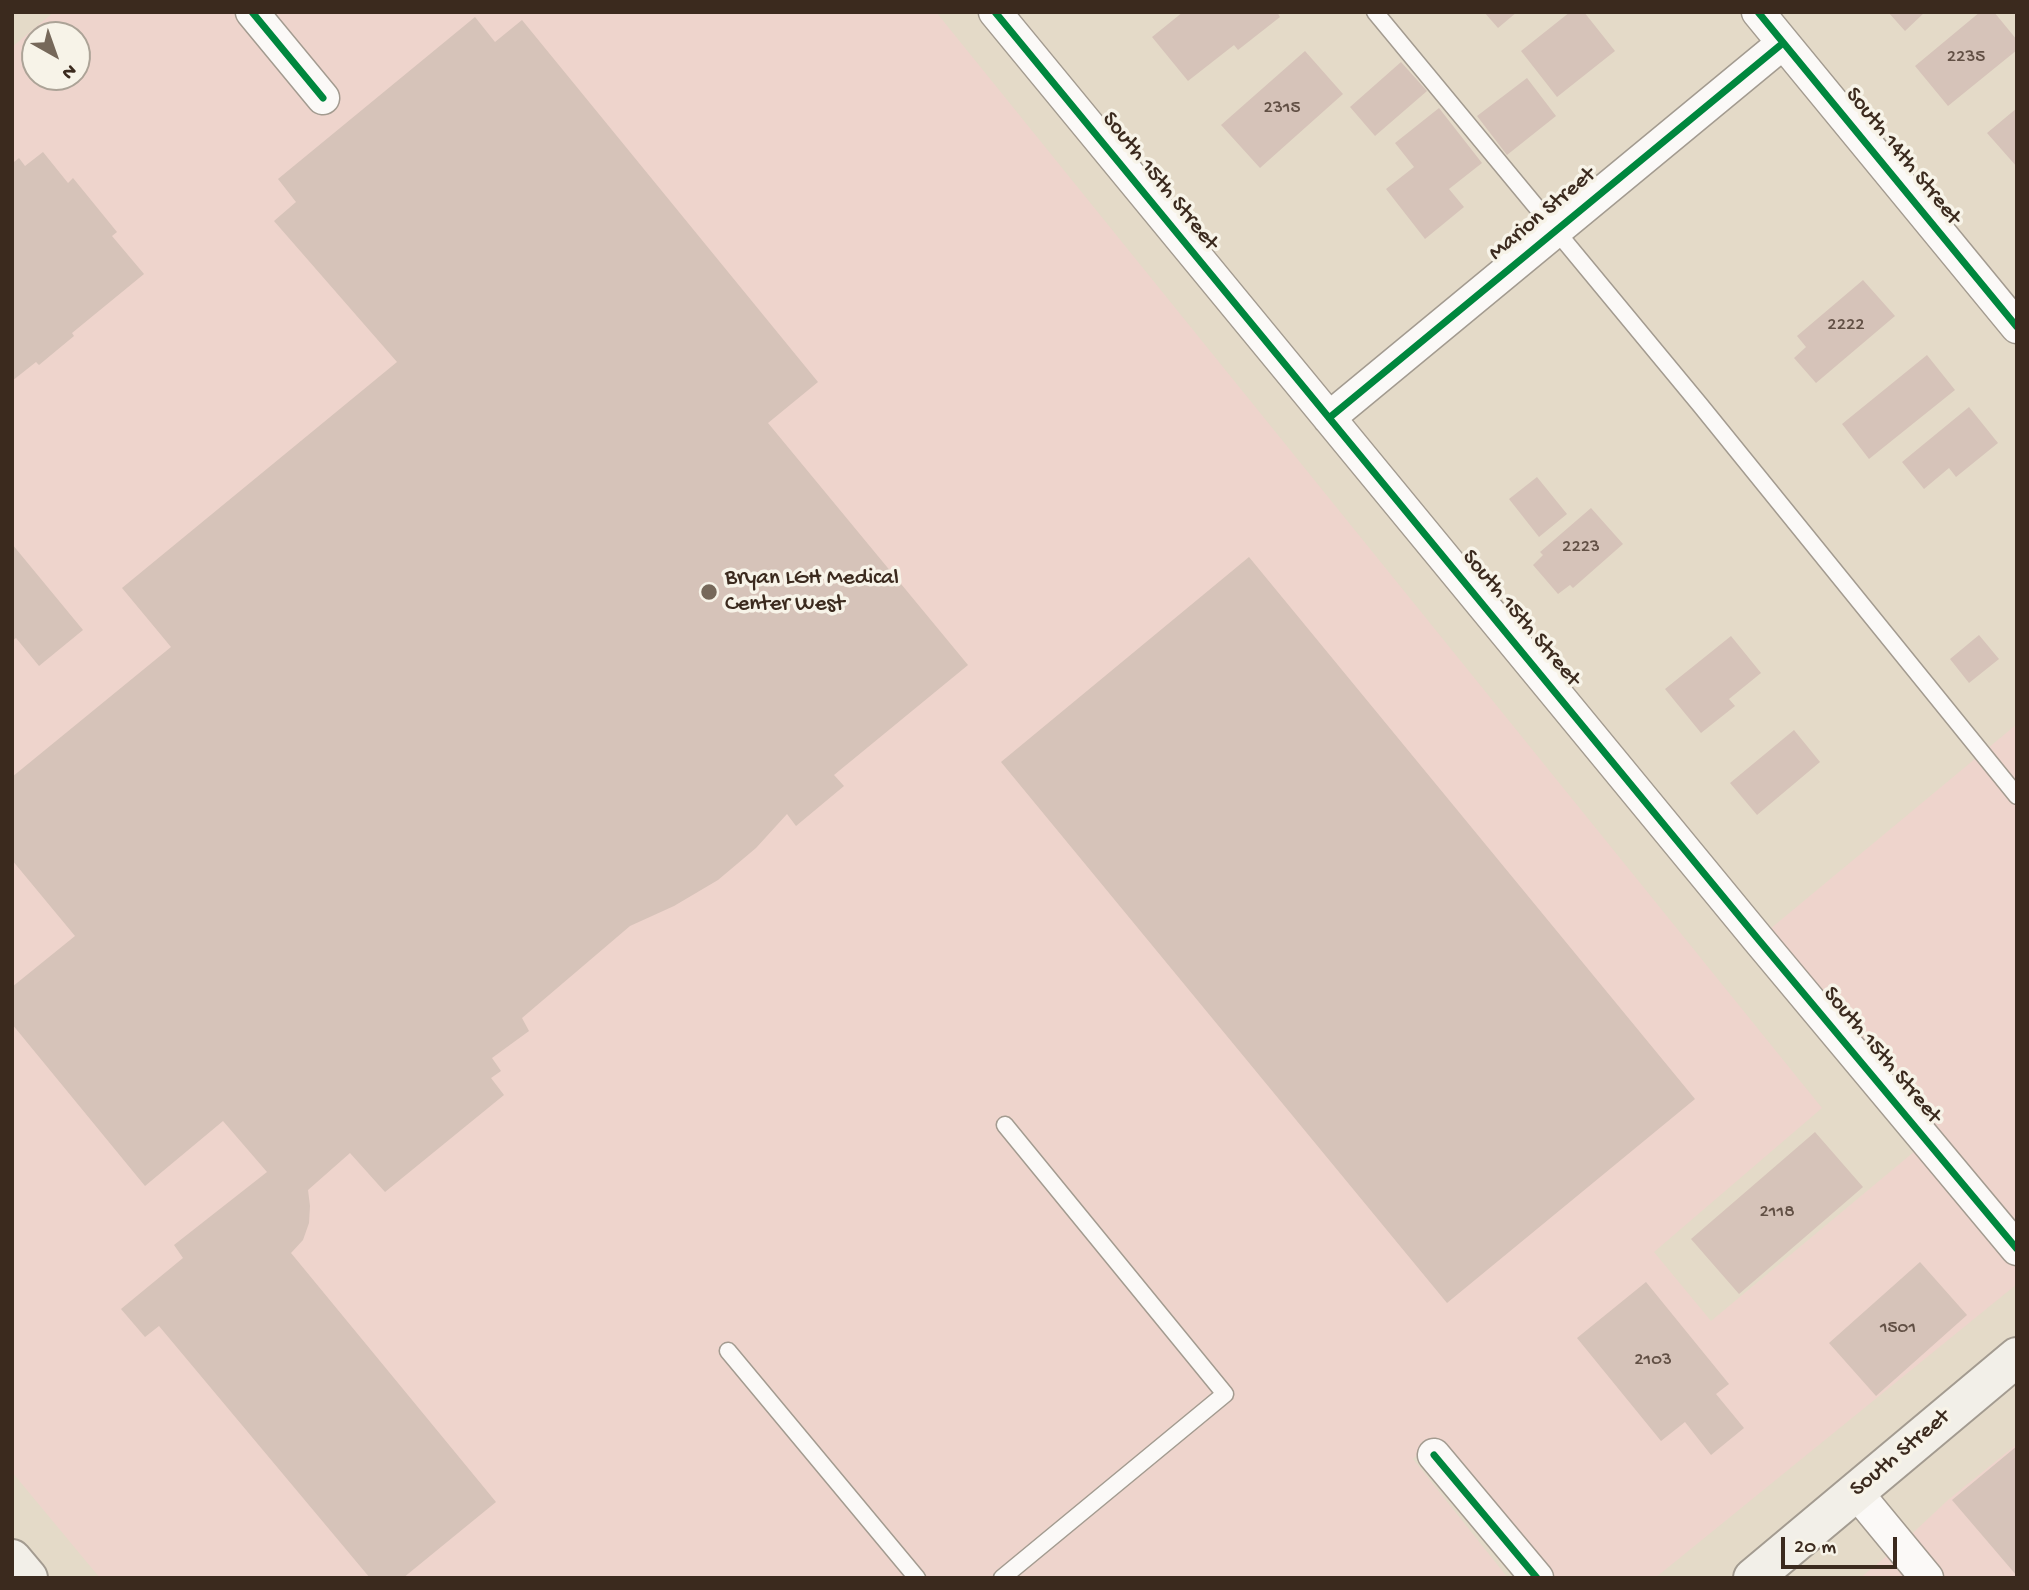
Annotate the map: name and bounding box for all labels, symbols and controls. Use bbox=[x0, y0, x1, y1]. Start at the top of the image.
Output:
north arrow bbox=[21, 21, 91, 91]
house number: 2235 bbox=[1947, 47, 1985, 69]
text: N bbox=[56, 58, 81, 84]
street label: South 14th Street bbox=[1838, 83, 1966, 231]
house number: 2315 bbox=[1264, 98, 1300, 120]
street label: South 15th Street bbox=[1095, 107, 1223, 257]
street label: Marion Street bbox=[1484, 162, 1602, 268]
house number: 2222 bbox=[1827, 315, 1865, 337]
house number: 2223 bbox=[1562, 537, 1600, 559]
street label: South 15th Street bbox=[1455, 545, 1585, 693]
place label: Bryan LGH Medical Center West bbox=[725, 565, 899, 619]
marker: Bryan LGH Medical Center West bbox=[699, 582, 719, 602]
street label: South 15th Street bbox=[1816, 982, 1946, 1130]
house number: 2118 bbox=[1759, 1202, 1795, 1224]
house number: 1501 bbox=[1880, 1318, 1916, 1340]
house number: 2103 bbox=[1634, 1350, 1672, 1372]
street label: South Street bbox=[1845, 1404, 1957, 1504]
scale bar bbox=[1784, 1524, 1899, 1568]
text: 20 m bbox=[1794, 1536, 1836, 1561]

